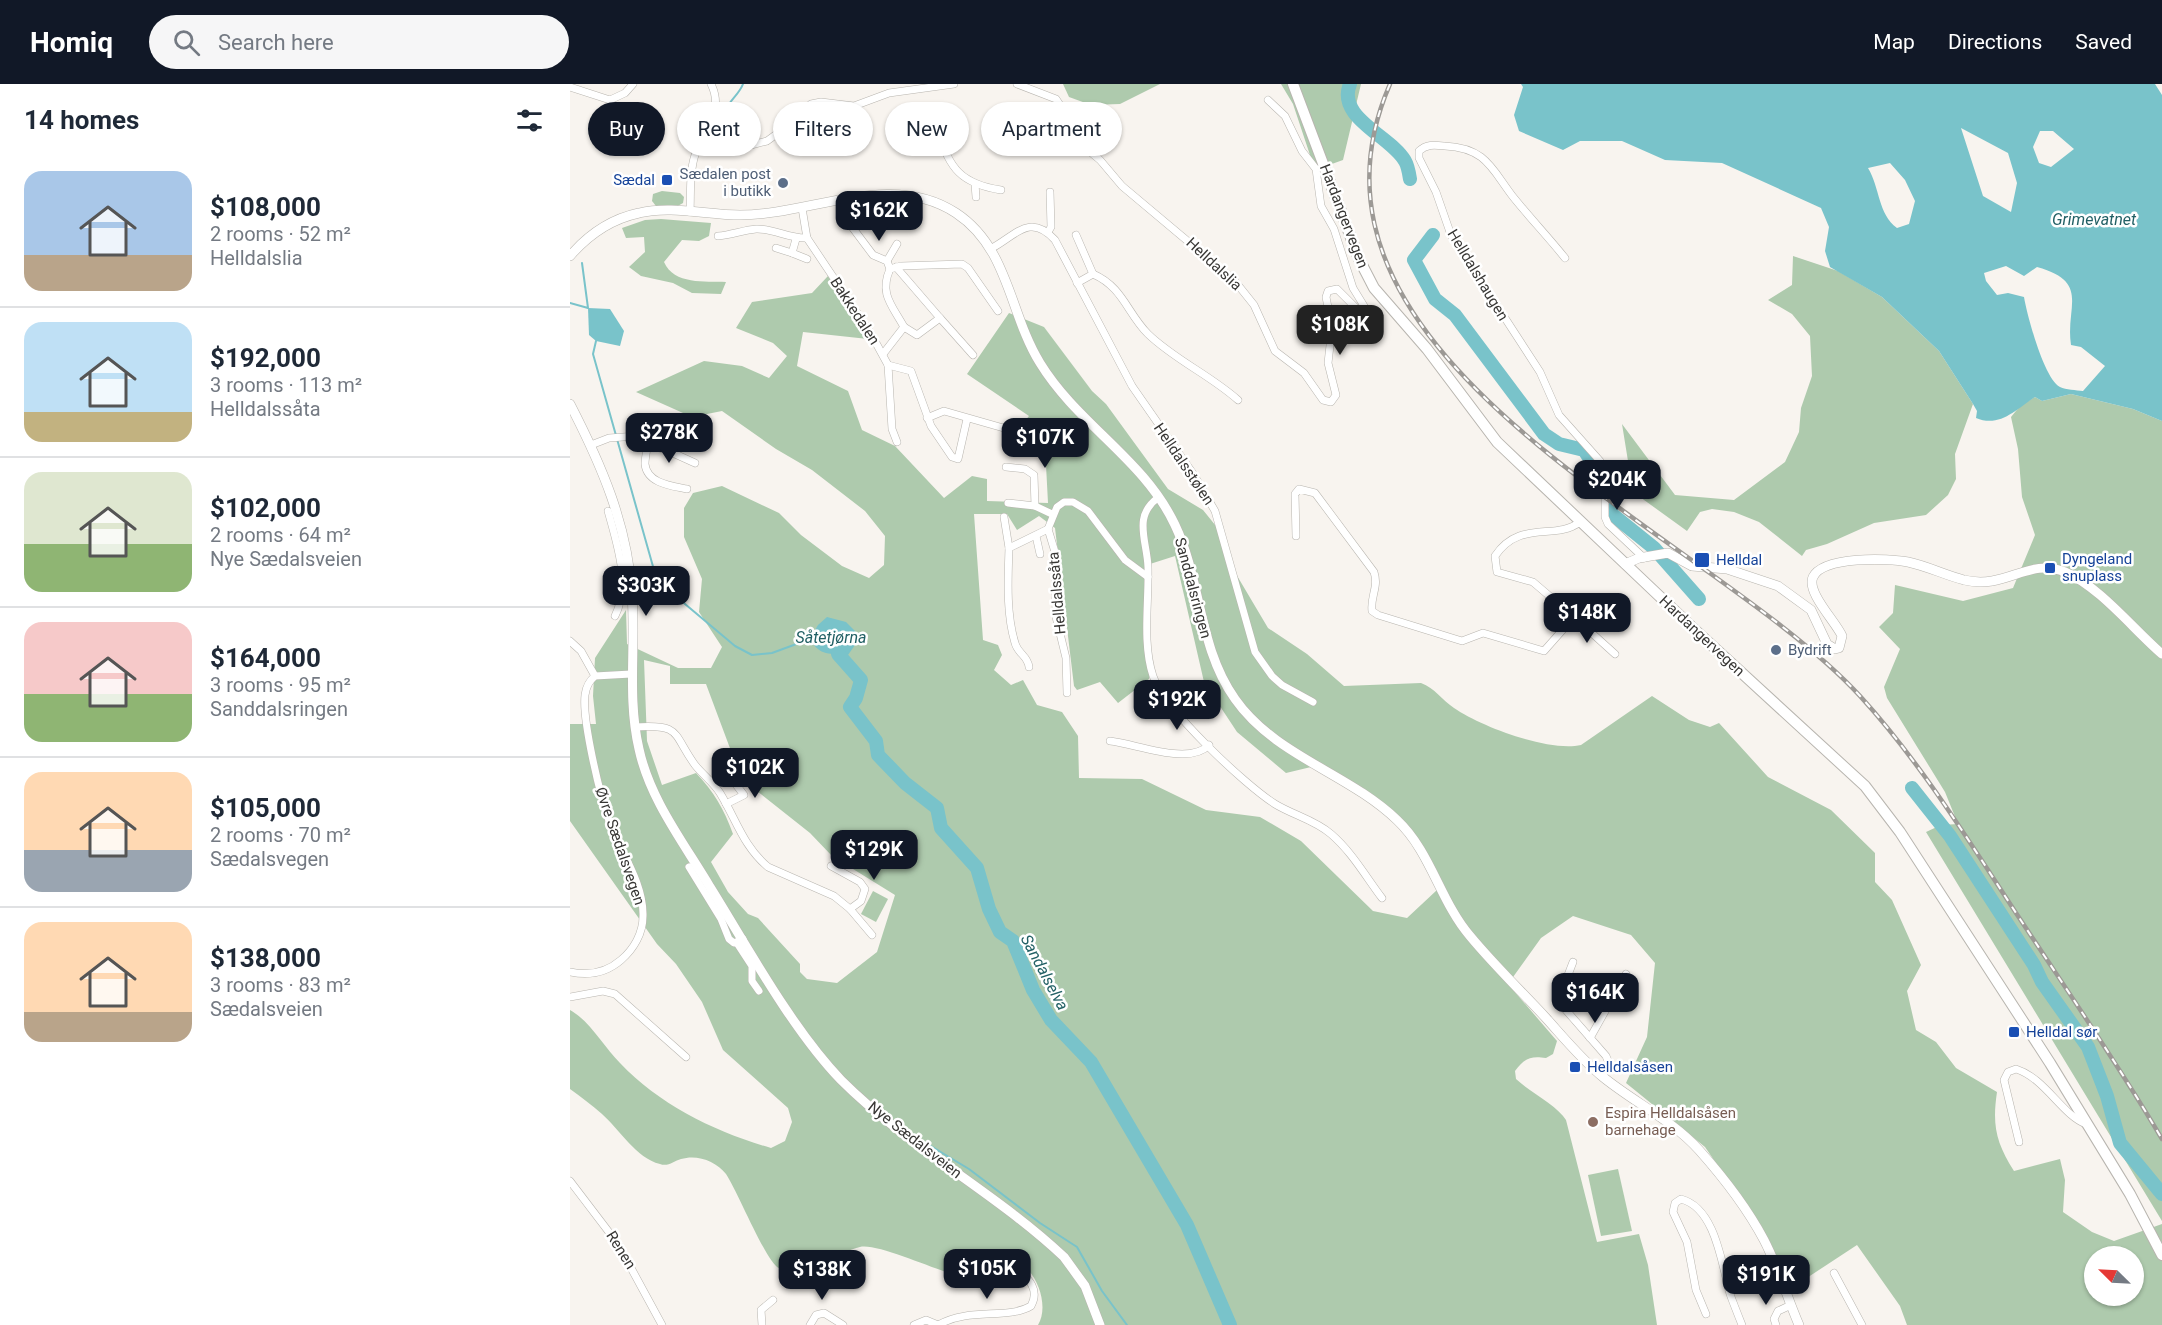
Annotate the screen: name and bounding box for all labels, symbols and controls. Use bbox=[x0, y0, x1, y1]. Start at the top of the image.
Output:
search box bbox=[149, 15, 569, 69]
text: Homiq bbox=[30, 26, 113, 59]
icon: search bbox=[170, 26, 203, 59]
text: Search here bbox=[218, 30, 334, 55]
text: Map bbox=[1873, 30, 1915, 54]
text: Directions bbox=[1948, 30, 2042, 54]
text: Saved bbox=[2075, 30, 2132, 54]
chip: Buy bbox=[588, 102, 665, 156]
chip: Rent bbox=[677, 102, 761, 156]
chip: Filters bbox=[773, 102, 873, 156]
chip: New bbox=[885, 102, 969, 156]
chip: Apartment bbox=[981, 102, 1122, 156]
icon: filters bbox=[513, 104, 546, 137]
text: 14 homes bbox=[24, 105, 139, 135]
street label: Hardangervegen bbox=[1316, 161, 1372, 271]
place label: Sædalen post i butikk bbox=[680, 165, 771, 200]
place label: Sædal bbox=[613, 171, 655, 189]
marker: Sædal bbox=[660, 173, 674, 187]
marker: Sædalen post i butikk bbox=[776, 176, 790, 190]
pin: $162K bbox=[837, 191, 921, 242]
text: $108,000 bbox=[210, 192, 321, 222]
icon: home bbox=[72, 195, 144, 267]
text: $162K bbox=[850, 198, 908, 222]
water label: Grimevatnet bbox=[2052, 210, 2137, 229]
text: 2 rooms · 52 m² bbox=[210, 222, 351, 246]
street label: Helldalshaugen bbox=[1444, 226, 1512, 324]
street label: Helldalslia bbox=[1182, 234, 1246, 294]
text: Helldalslia bbox=[210, 246, 303, 270]
street label: Bakkedalen bbox=[826, 274, 884, 348]
pin: $108K bbox=[1298, 305, 1382, 356]
text: $108K bbox=[1311, 312, 1369, 336]
text: $192,000 bbox=[210, 343, 321, 373]
icon: home bbox=[72, 346, 144, 418]
text: 3 rooms · 113 m² bbox=[210, 373, 362, 397]
text: Helldalssåta bbox=[210, 397, 321, 421]
pin: $278K bbox=[627, 413, 711, 464]
pin: $107K bbox=[1003, 418, 1087, 469]
text: $278K bbox=[640, 420, 698, 444]
street label: Helldalsstølen bbox=[1150, 420, 1218, 508]
text: $107K bbox=[1016, 425, 1074, 449]
pin: $204K bbox=[1575, 460, 1659, 511]
text: $204K bbox=[1588, 467, 1646, 491]
text: $102,000 bbox=[210, 493, 321, 523]
icon: home bbox=[72, 496, 144, 568]
text: 2 rooms · 64 m² bbox=[210, 523, 351, 547]
street label: Sanddalsringen bbox=[1171, 536, 1215, 640]
text: Nye Sædalsveien bbox=[210, 547, 362, 571]
place label: Dyngeland snuplass bbox=[2062, 550, 2132, 585]
street label: Helldalssåta bbox=[1044, 551, 1070, 635]
marker: Helldal bbox=[1693, 551, 1711, 569]
place label: Helldal bbox=[1716, 551, 1762, 569]
marker: Dyngeland snuplass bbox=[2043, 561, 2057, 575]
pin: $303K bbox=[604, 566, 688, 617]
text: $303K bbox=[617, 573, 675, 597]
street label: Hardangervegen bbox=[1656, 592, 1748, 680]
pin: $148K bbox=[1545, 593, 1629, 644]
text: $148K bbox=[1558, 600, 1616, 624]
water label: Såtetjørna bbox=[796, 628, 866, 647]
place label: Bydrift bbox=[1788, 641, 1832, 659]
text: $164,000 bbox=[210, 643, 321, 673]
marker: Bydrift bbox=[1769, 643, 1783, 657]
icon: home bbox=[72, 646, 144, 718]
text: 3 rooms · 95 m² bbox=[210, 673, 351, 697]
pin: $192K bbox=[1135, 680, 1219, 731]
text: $192K bbox=[1148, 687, 1206, 711]
text: Sanddalsringen bbox=[210, 697, 348, 721]
pin: $102K bbox=[713, 748, 797, 799]
text: $102K bbox=[726, 755, 784, 779]
street label: Øvre Sædalsvegen bbox=[591, 785, 649, 907]
text: $105,000 bbox=[210, 793, 321, 823]
icon: home bbox=[72, 796, 144, 868]
text: 2 rooms · 70 m² bbox=[210, 823, 351, 847]
pin: $129K bbox=[832, 830, 916, 881]
text: $129K bbox=[845, 837, 903, 861]
text: Sædalsvegen bbox=[210, 847, 329, 871]
water label: Sandalselva bbox=[1017, 931, 1072, 1013]
text: $138,000 bbox=[210, 943, 321, 973]
icon: home bbox=[72, 946, 144, 1018]
text: 3 rooms · 83 m² bbox=[210, 973, 351, 997]
pin: $164K bbox=[1553, 973, 1637, 1024]
text: $164K bbox=[1566, 980, 1624, 1004]
text: Sædalsveien bbox=[210, 997, 323, 1021]
place label: Helldal sør bbox=[2026, 1023, 2097, 1041]
marker: Helldal sør bbox=[2007, 1025, 2021, 1039]
place label: Helldalsåsen bbox=[1587, 1058, 1673, 1076]
marker: Helldalsåsen bbox=[1568, 1060, 1582, 1074]
street label: Nye Sædalsveien bbox=[865, 1098, 965, 1182]
place label: Espira Helldalsåsen barnehage bbox=[1605, 1104, 1736, 1139]
marker: Espira Helldalsåsen barnehage bbox=[1586, 1115, 1600, 1129]
street label: Renen bbox=[602, 1228, 640, 1272]
north arrow bbox=[2084, 1246, 2144, 1306]
map controls bbox=[2084, 1246, 2144, 1306]
pin: $105K bbox=[945, 1249, 1029, 1300]
pin: $138K bbox=[780, 1250, 864, 1301]
pin: $191K bbox=[1724, 1255, 1808, 1306]
text: $105K bbox=[958, 1256, 1016, 1280]
text: $138K bbox=[793, 1257, 851, 1281]
text: $191K bbox=[1737, 1262, 1795, 1286]

